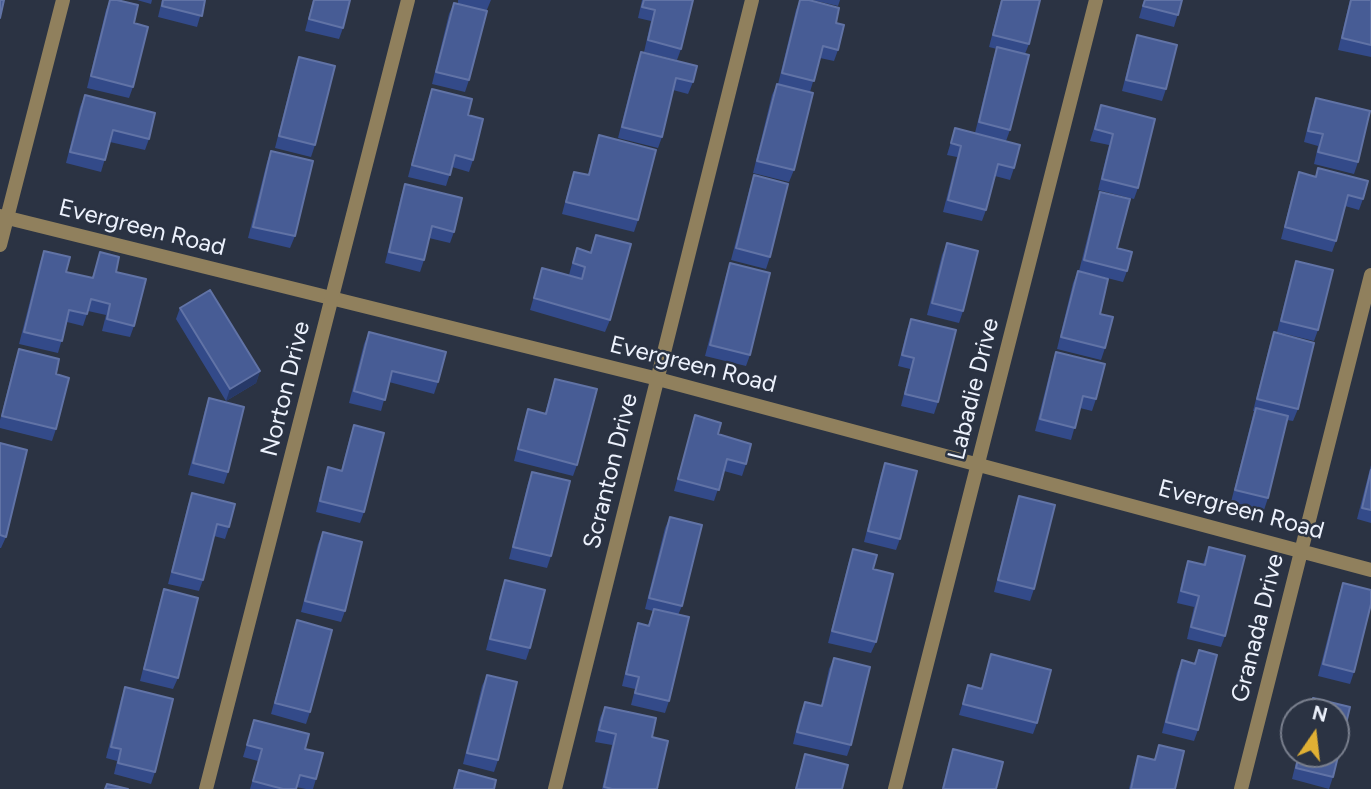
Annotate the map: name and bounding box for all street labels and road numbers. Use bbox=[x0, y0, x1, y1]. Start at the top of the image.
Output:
street label: Evergreen Road bbox=[56, 193, 228, 263]
street label: Labadie Drive bbox=[942, 315, 1006, 463]
street label: Norton Drive bbox=[255, 318, 317, 460]
street label: Evergreen Road bbox=[607, 330, 779, 400]
street label: Scranton Drive bbox=[578, 390, 644, 552]
street label: Evergreen Road bbox=[1155, 474, 1327, 546]
street label: Granada Drive bbox=[1226, 551, 1290, 705]

